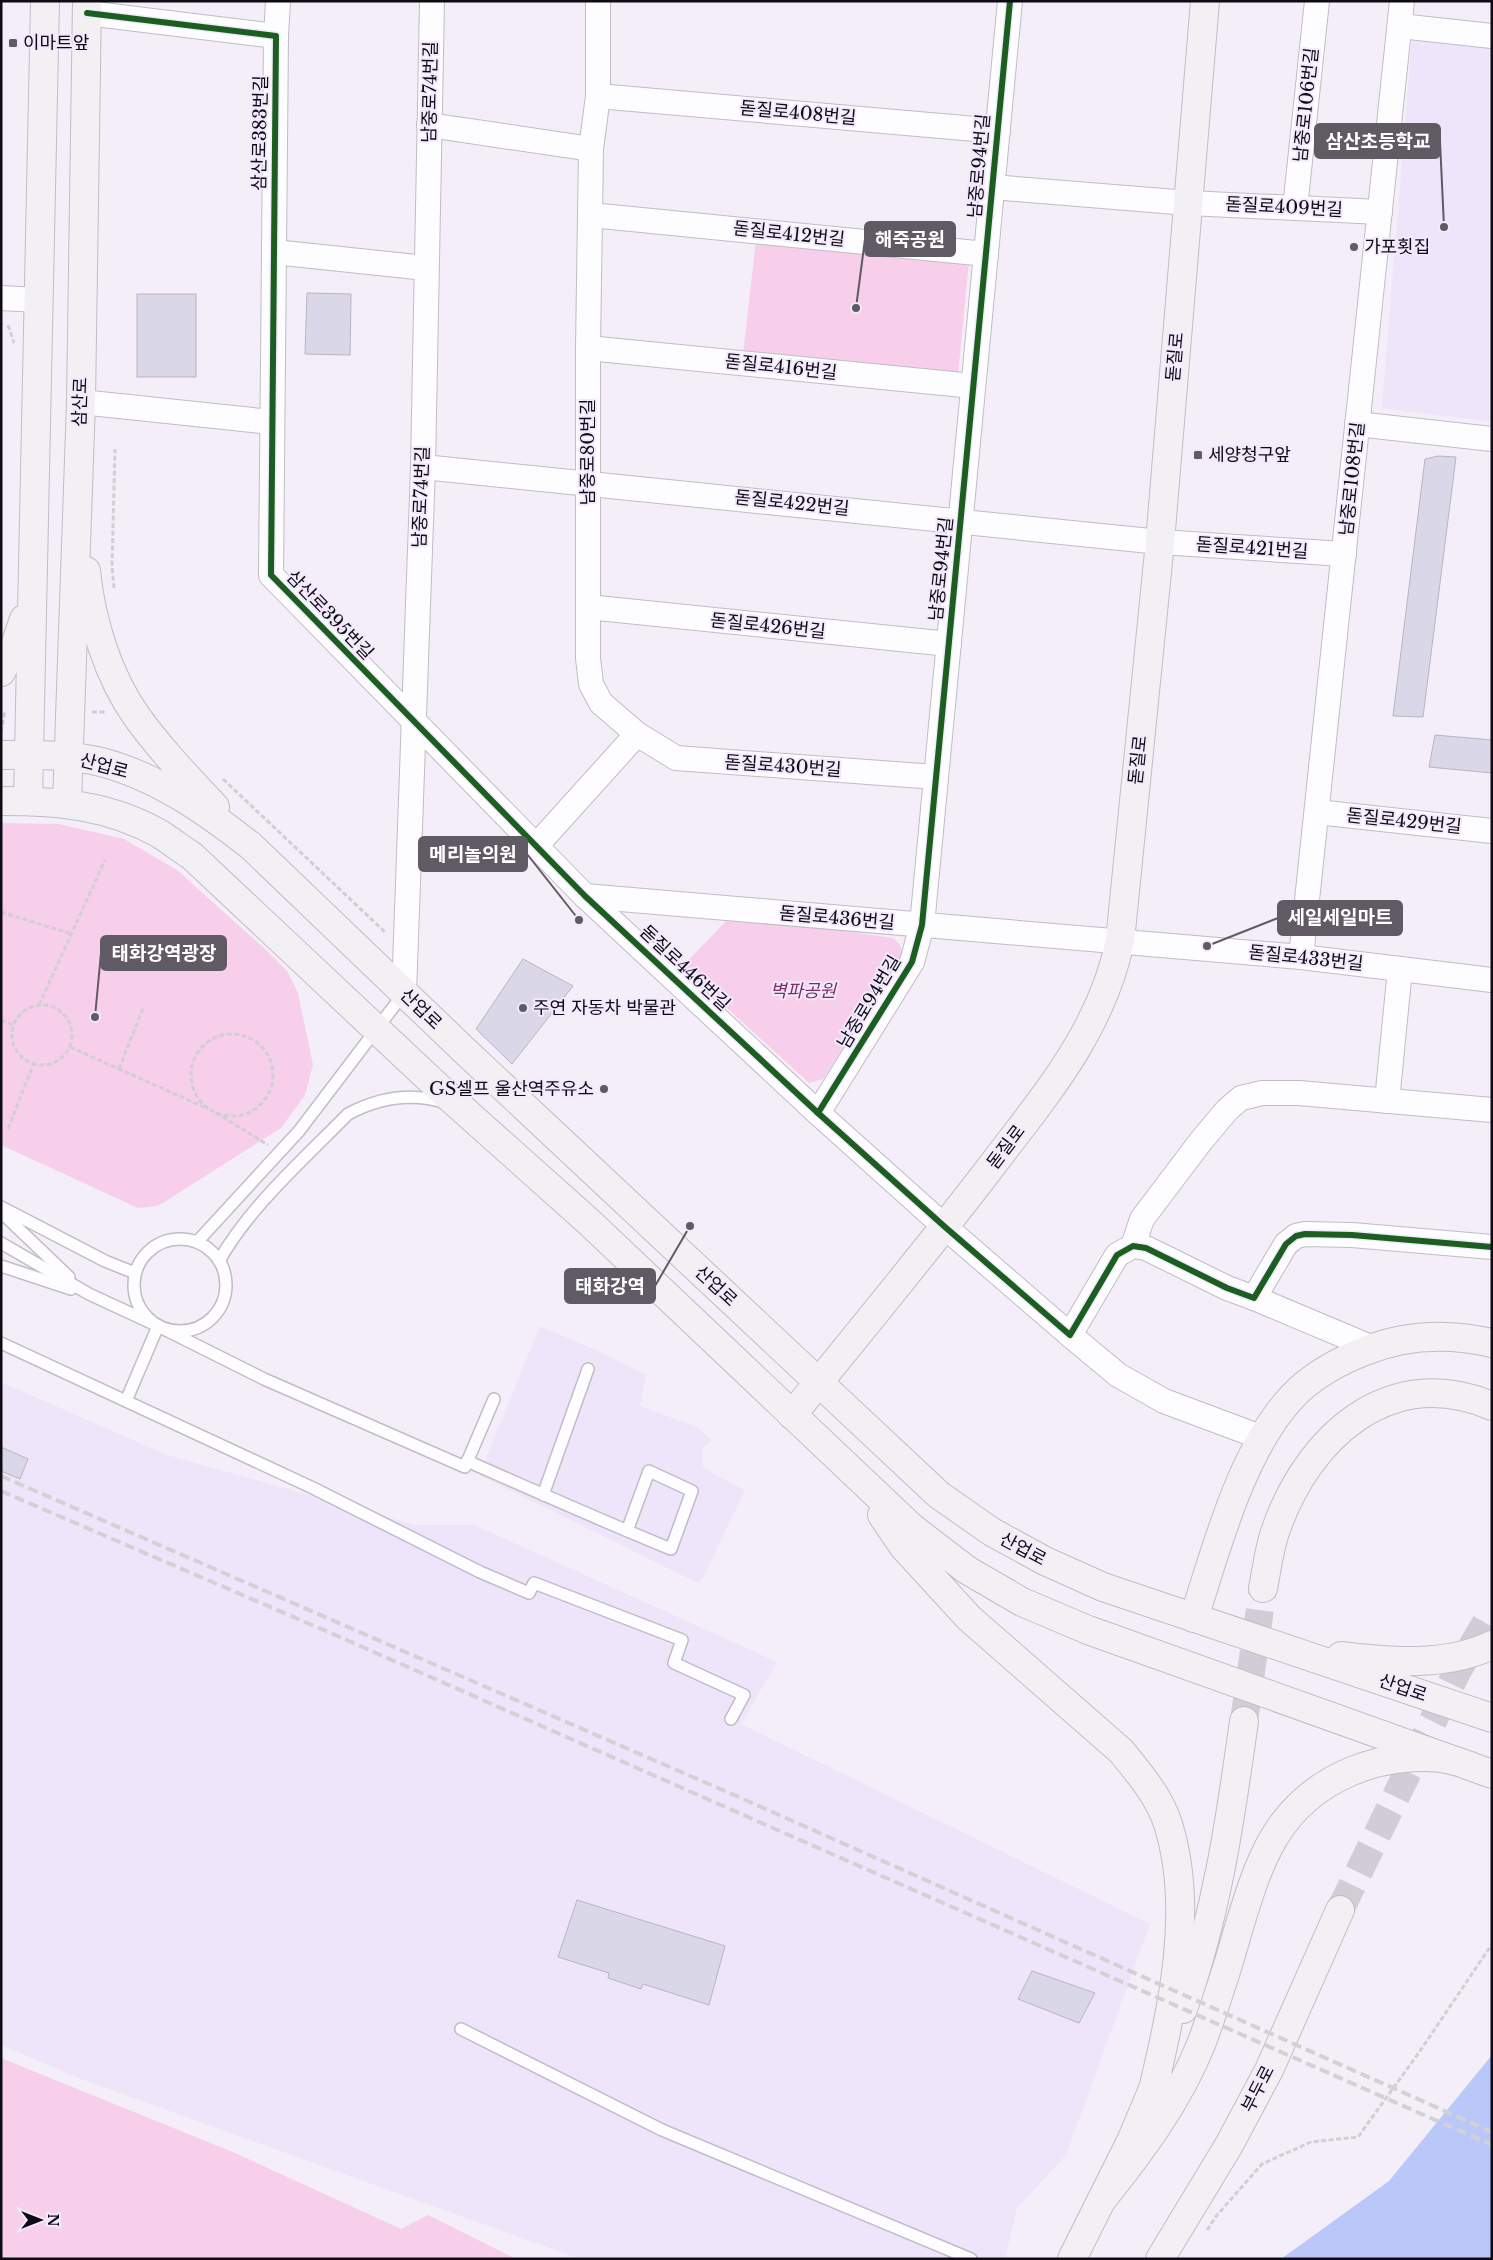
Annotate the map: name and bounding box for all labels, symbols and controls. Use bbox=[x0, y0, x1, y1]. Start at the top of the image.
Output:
place label: 이마트앞 bbox=[23, 32, 89, 54]
marker: 이마트앞 bbox=[7, 37, 19, 49]
street label: 남중로74번길 bbox=[418, 41, 442, 143]
street label: 남중로106번길 bbox=[1289, 47, 1323, 163]
street label: 삼산로383번길 bbox=[248, 75, 272, 191]
street label: 돋질로408번길 bbox=[739, 97, 857, 129]
street label: 남중로94번길 bbox=[963, 113, 995, 219]
callout: 삼산초등학교 bbox=[1315, 124, 1440, 158]
text: 삼산초등학교 bbox=[1326, 130, 1430, 153]
street label: 돋질로409번길 bbox=[1225, 193, 1343, 221]
street label: 돋질로412번길 bbox=[732, 217, 846, 251]
callout: 해죽공원 bbox=[865, 222, 955, 256]
text: 해죽공원 bbox=[875, 228, 945, 251]
place label: 가포횟집 bbox=[1364, 236, 1430, 258]
marker: 가포횟집 bbox=[1348, 241, 1360, 253]
street label: 돋질로 bbox=[1162, 331, 1188, 383]
street label: 돋질로416번길 bbox=[724, 350, 838, 384]
street label: 삼산로 bbox=[68, 377, 92, 427]
street label: 남중로80번길 bbox=[577, 399, 599, 505]
street label: 남중로108번길 bbox=[1335, 421, 1369, 537]
place label: 세양청구앞 bbox=[1208, 444, 1291, 466]
street label: 남중로74번길 bbox=[408, 446, 434, 548]
marker: 세양청구앞 bbox=[1192, 449, 1204, 461]
street label: 돋질로422번길 bbox=[733, 486, 851, 520]
street label: 남중로94번길 bbox=[925, 516, 957, 622]
street label: 돋질로421번길 bbox=[1195, 533, 1309, 563]
street label: 삼산로395번길 bbox=[282, 566, 378, 664]
street label: 돋질로426번길 bbox=[709, 609, 827, 643]
street label: 돋질로 bbox=[1124, 734, 1152, 786]
street label: 산업로 bbox=[77, 749, 131, 783]
street label: 돋질로430번길 bbox=[724, 751, 842, 781]
street label: 돋질로429번길 bbox=[1345, 804, 1463, 838]
callout: 메리놀의원 bbox=[419, 837, 527, 871]
text: 메리놀의원 bbox=[429, 843, 517, 866]
callout: 세일세일마트 bbox=[1278, 901, 1402, 935]
street label: 돋질로436번길 bbox=[778, 902, 896, 934]
text: 세일세일마트 bbox=[1288, 906, 1392, 929]
street label: 돋질로446번길 bbox=[635, 921, 735, 1015]
callout: 태화강역광장 bbox=[101, 936, 226, 970]
street label: 돋질로433번길 bbox=[1247, 941, 1365, 975]
text: 태화강역광장 bbox=[112, 942, 216, 965]
street label: 남중로94번길 bbox=[833, 951, 905, 1053]
park label: 벽파공원 bbox=[770, 980, 838, 1002]
street label: 산업로 bbox=[395, 984, 447, 1034]
place label: 주연 자동차 박물관 bbox=[533, 997, 676, 1019]
marker: 주연 자동차 박물관 bbox=[517, 1002, 529, 1014]
place label: GS셀프 울산역주유소 bbox=[429, 1078, 594, 1100]
marker: GS셀프 울산역주유소 bbox=[598, 1083, 610, 1095]
street label: 돋질로 bbox=[982, 1121, 1030, 1173]
street label: 산업로 bbox=[690, 1261, 742, 1311]
callout: 태화강역 bbox=[565, 1269, 655, 1303]
text: 태화강역 bbox=[575, 1275, 645, 1298]
street label: 산업로 bbox=[996, 1528, 1050, 1570]
street label: 산업로 bbox=[1376, 1670, 1430, 1706]
street label: 부두로 bbox=[1237, 2062, 1279, 2116]
north arrow bbox=[15, 2195, 65, 2245]
text: N bbox=[44, 2213, 62, 2227]

